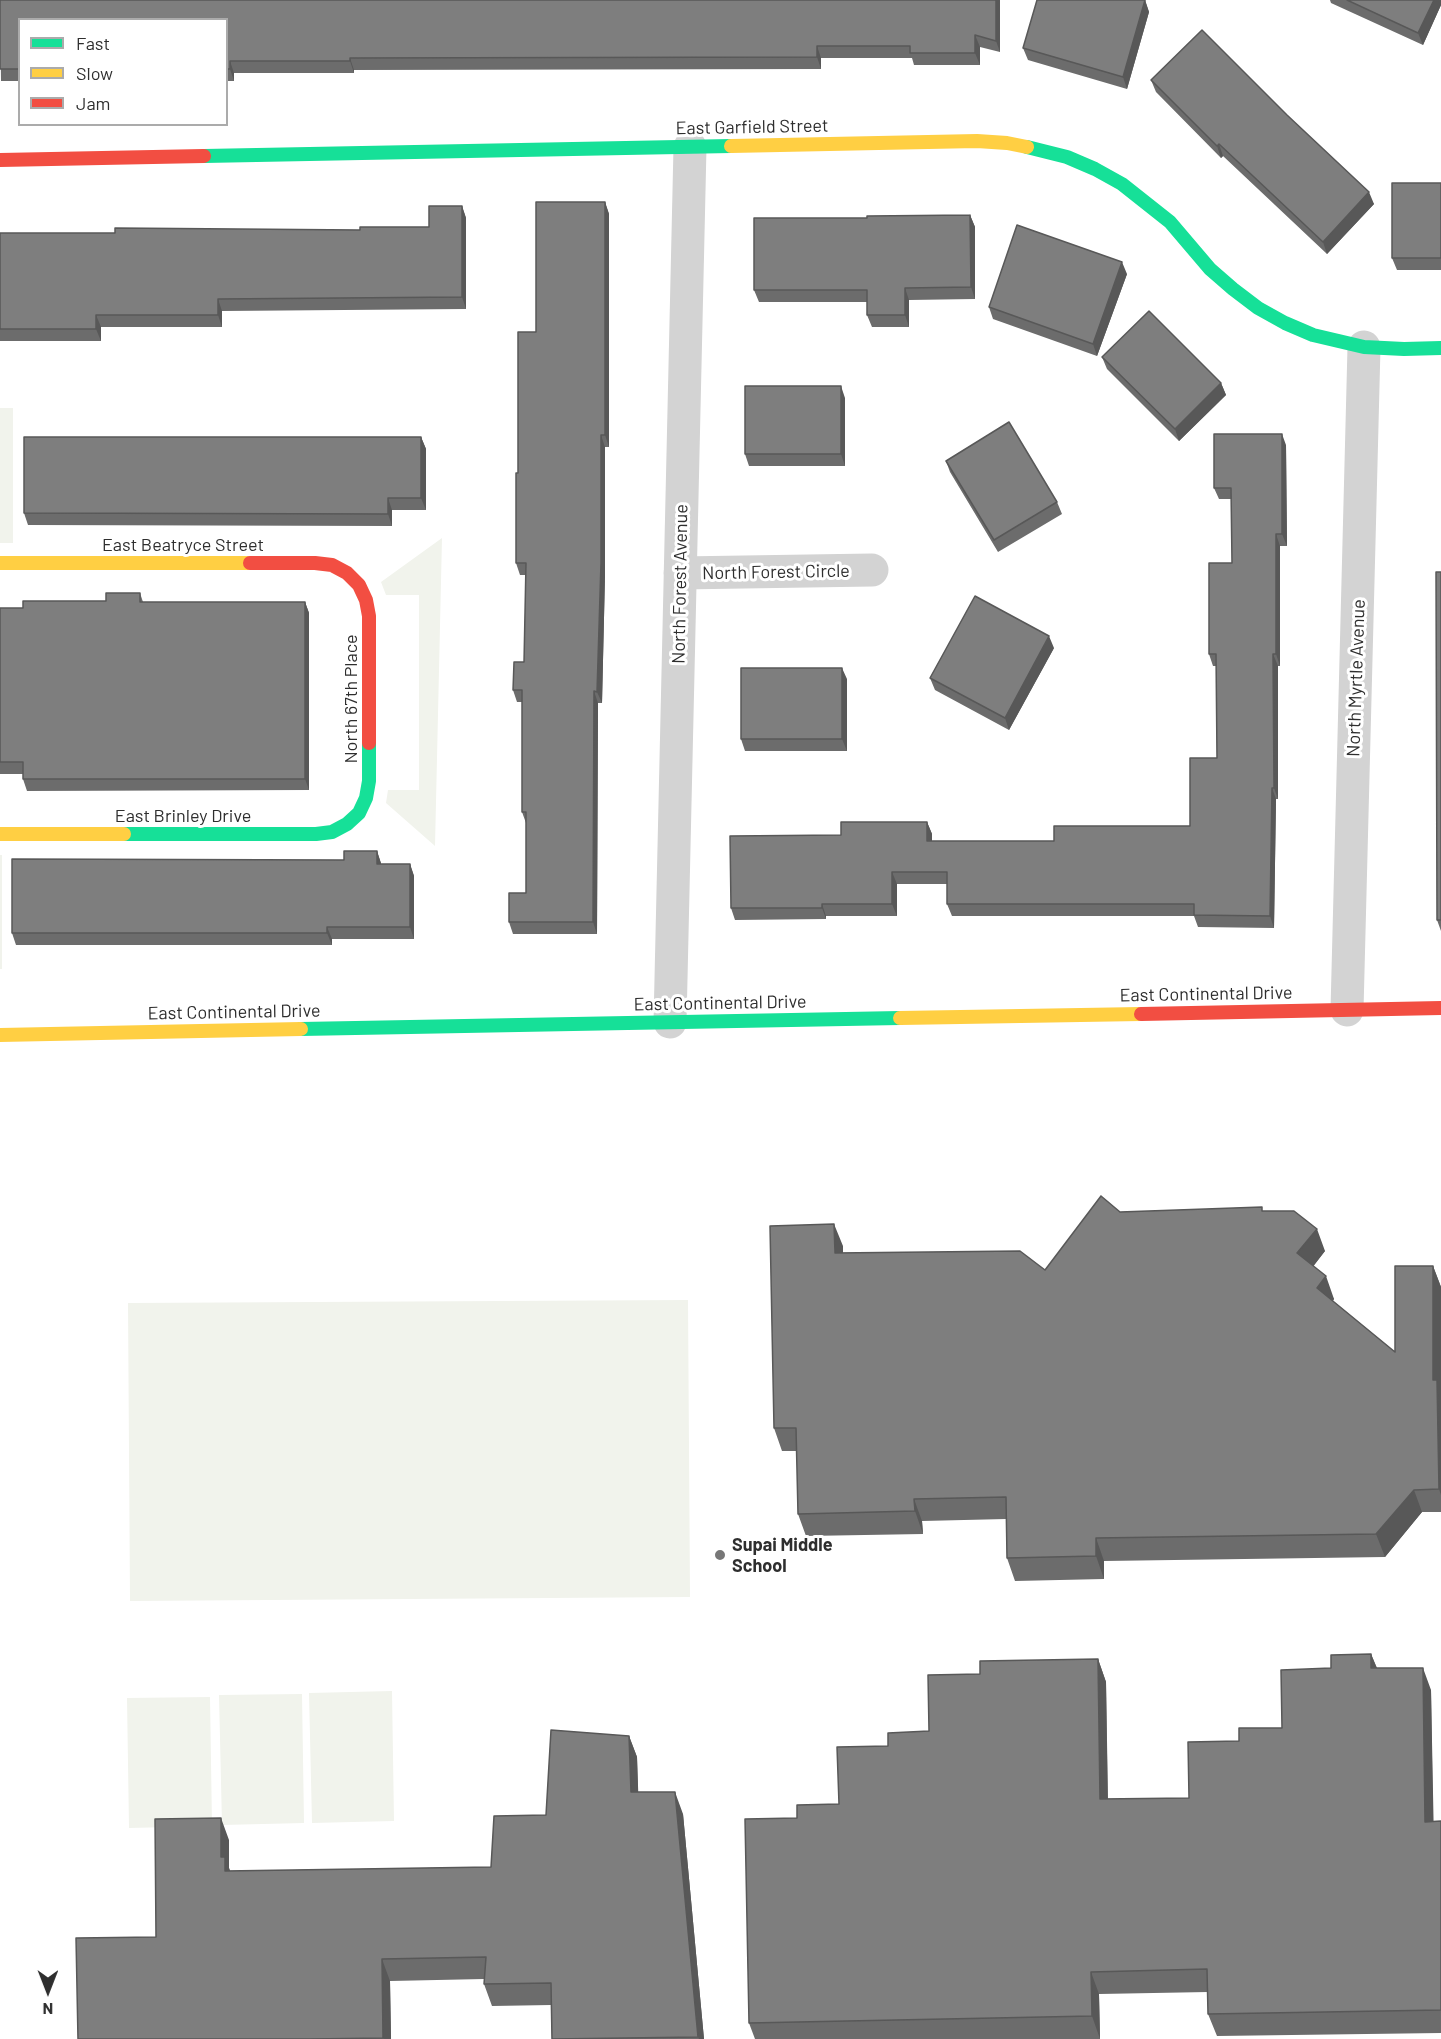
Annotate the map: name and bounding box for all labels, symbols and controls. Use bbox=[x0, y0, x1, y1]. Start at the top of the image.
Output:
legend bbox=[18, 18, 228, 126]
text: Fast bbox=[76, 32, 110, 54]
text: Slow bbox=[76, 62, 113, 84]
text: Jam bbox=[76, 92, 110, 114]
street label: East Garfield Street bbox=[675, 115, 829, 139]
street label: North Forest Avenue bbox=[668, 504, 692, 664]
street label: East Beatryce Street bbox=[102, 534, 264, 556]
street label: North Forest Circle bbox=[702, 560, 850, 584]
street label: North Myrtle Avenue bbox=[1342, 599, 1370, 757]
street label: North 67th Place bbox=[340, 634, 362, 764]
street label: East Brinley Drive bbox=[115, 805, 251, 827]
street label: East Continental Drive bbox=[1119, 982, 1293, 1006]
street label: East Continental Drive bbox=[633, 991, 807, 1015]
street label: East Continental Drive bbox=[147, 1000, 321, 1024]
place label: Supai Middle School bbox=[732, 1534, 832, 1576]
marker: Supai Middle School bbox=[713, 1548, 727, 1562]
north arrow bbox=[18, 1961, 78, 2021]
text: N bbox=[43, 2000, 53, 2019]

